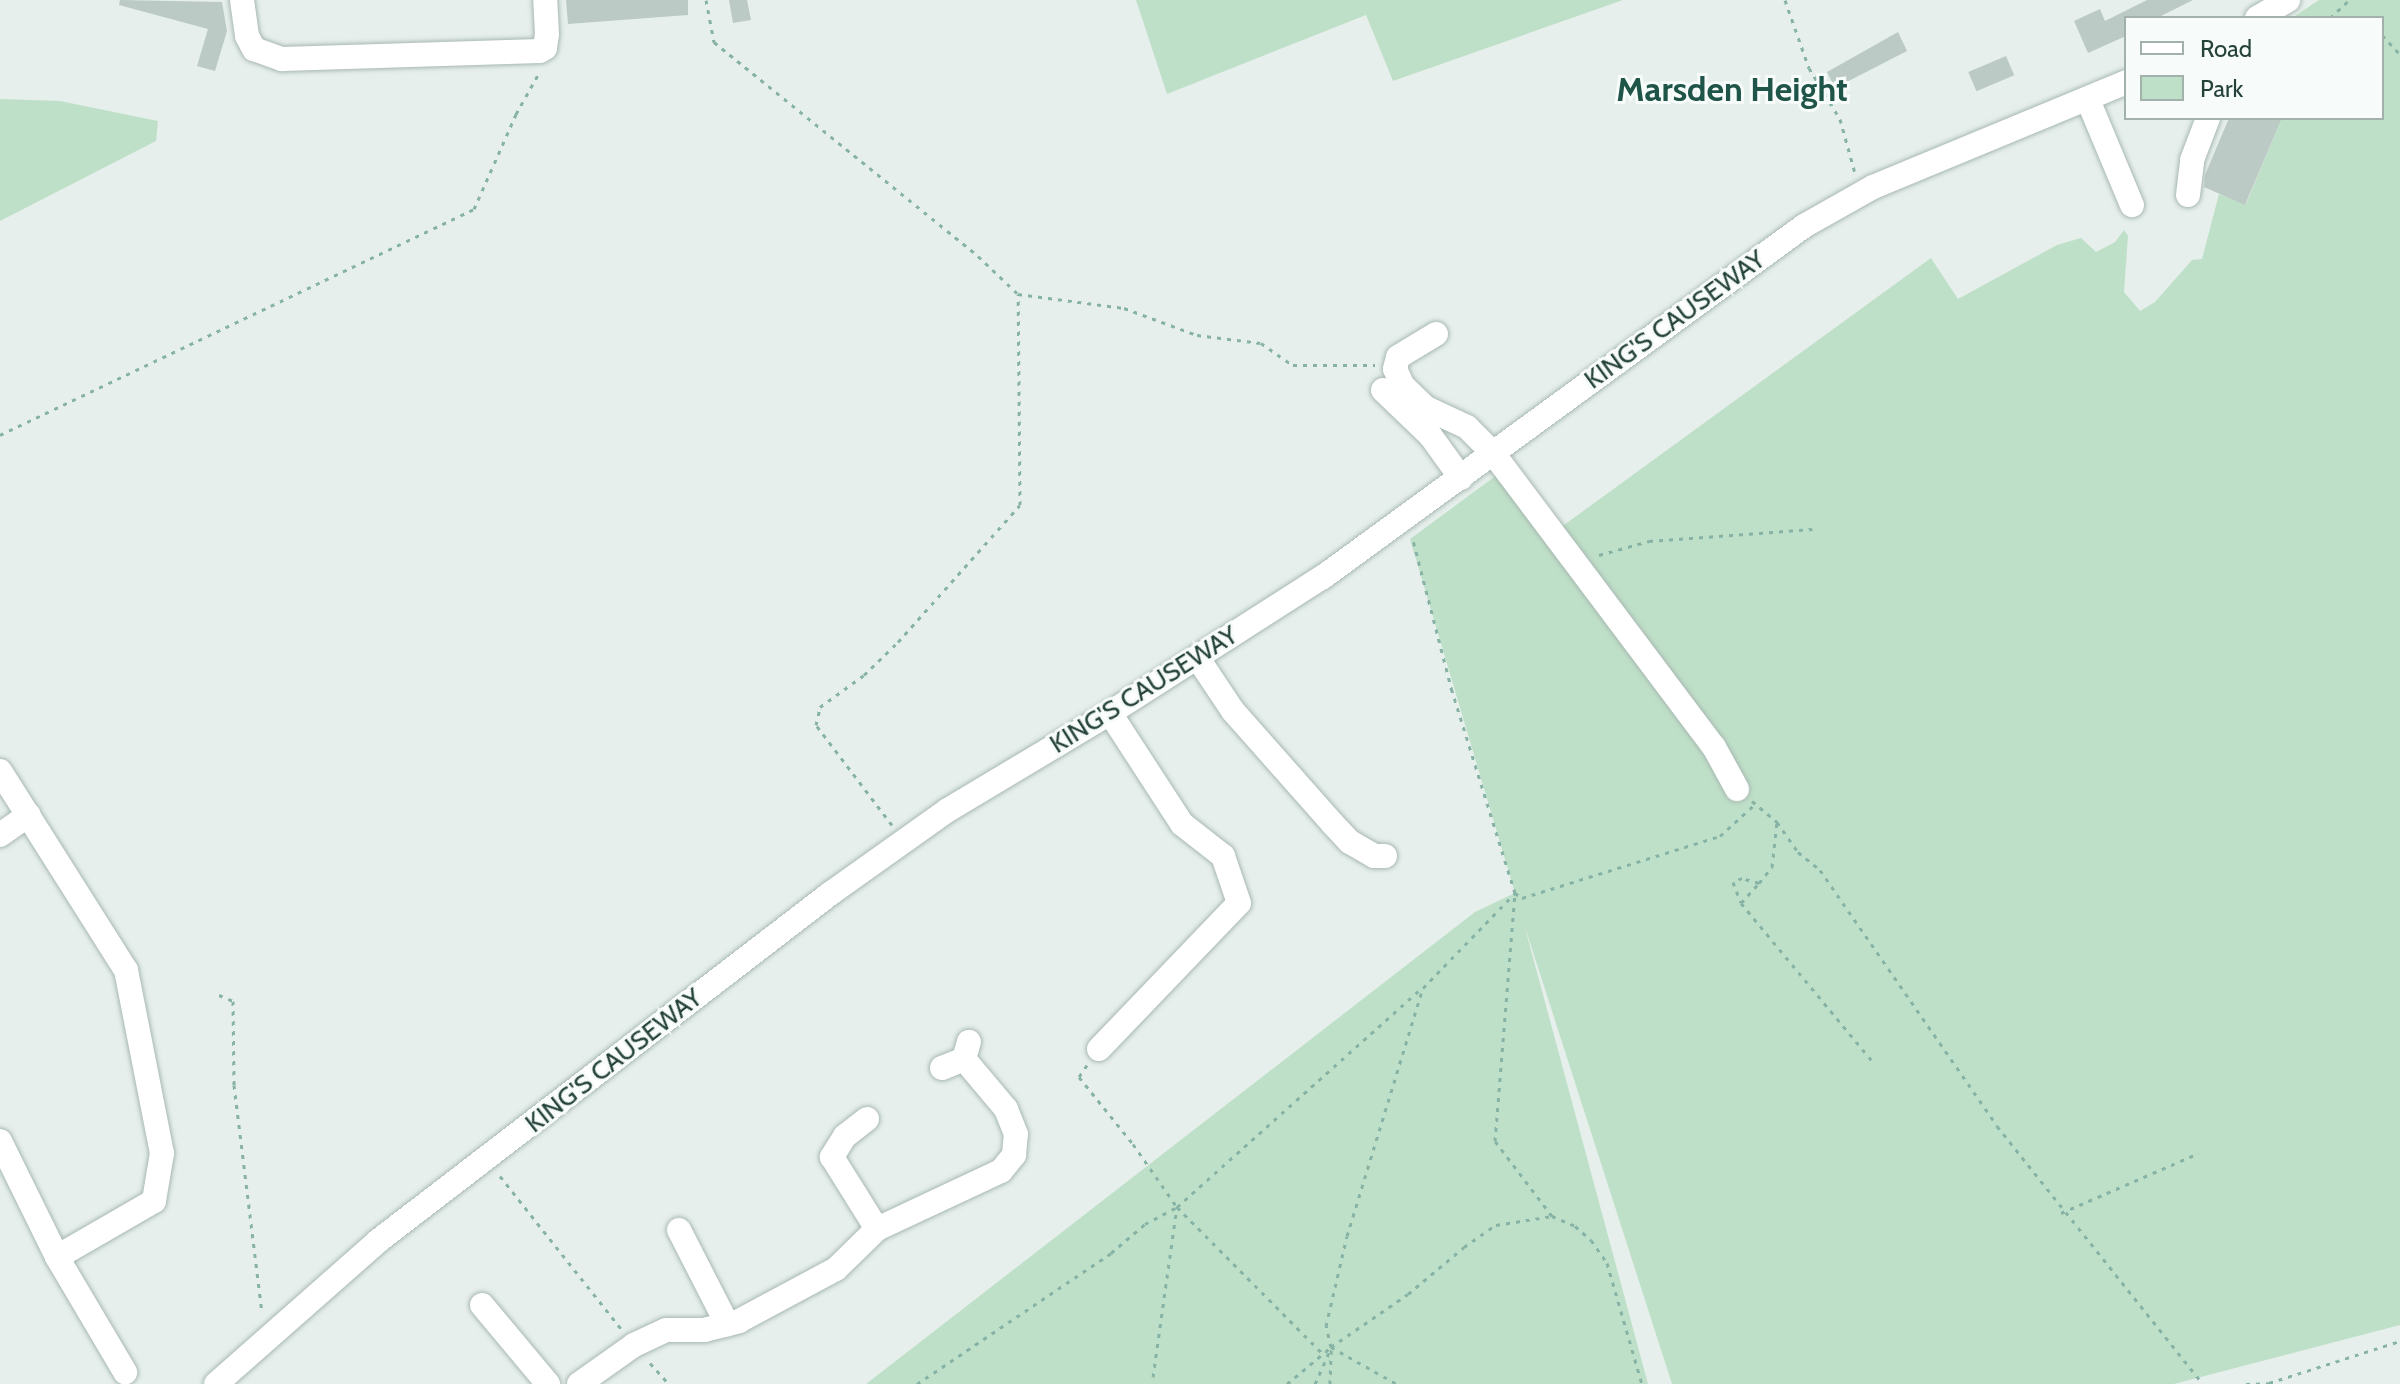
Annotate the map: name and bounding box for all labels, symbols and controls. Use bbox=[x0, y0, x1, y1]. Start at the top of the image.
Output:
legend bbox=[2124, 16, 2384, 120]
text: Road bbox=[2200, 34, 2252, 63]
district label: Marsden Height bbox=[1616, 70, 1848, 110]
text: Park bbox=[2200, 74, 2243, 103]
street label: KING'S CAUSEWAY bbox=[1579, 244, 1771, 396]
street label: KING'S CAUSEWAY bbox=[1044, 620, 1244, 760]
street label: KING'S CAUSEWAY bbox=[520, 982, 708, 1140]

